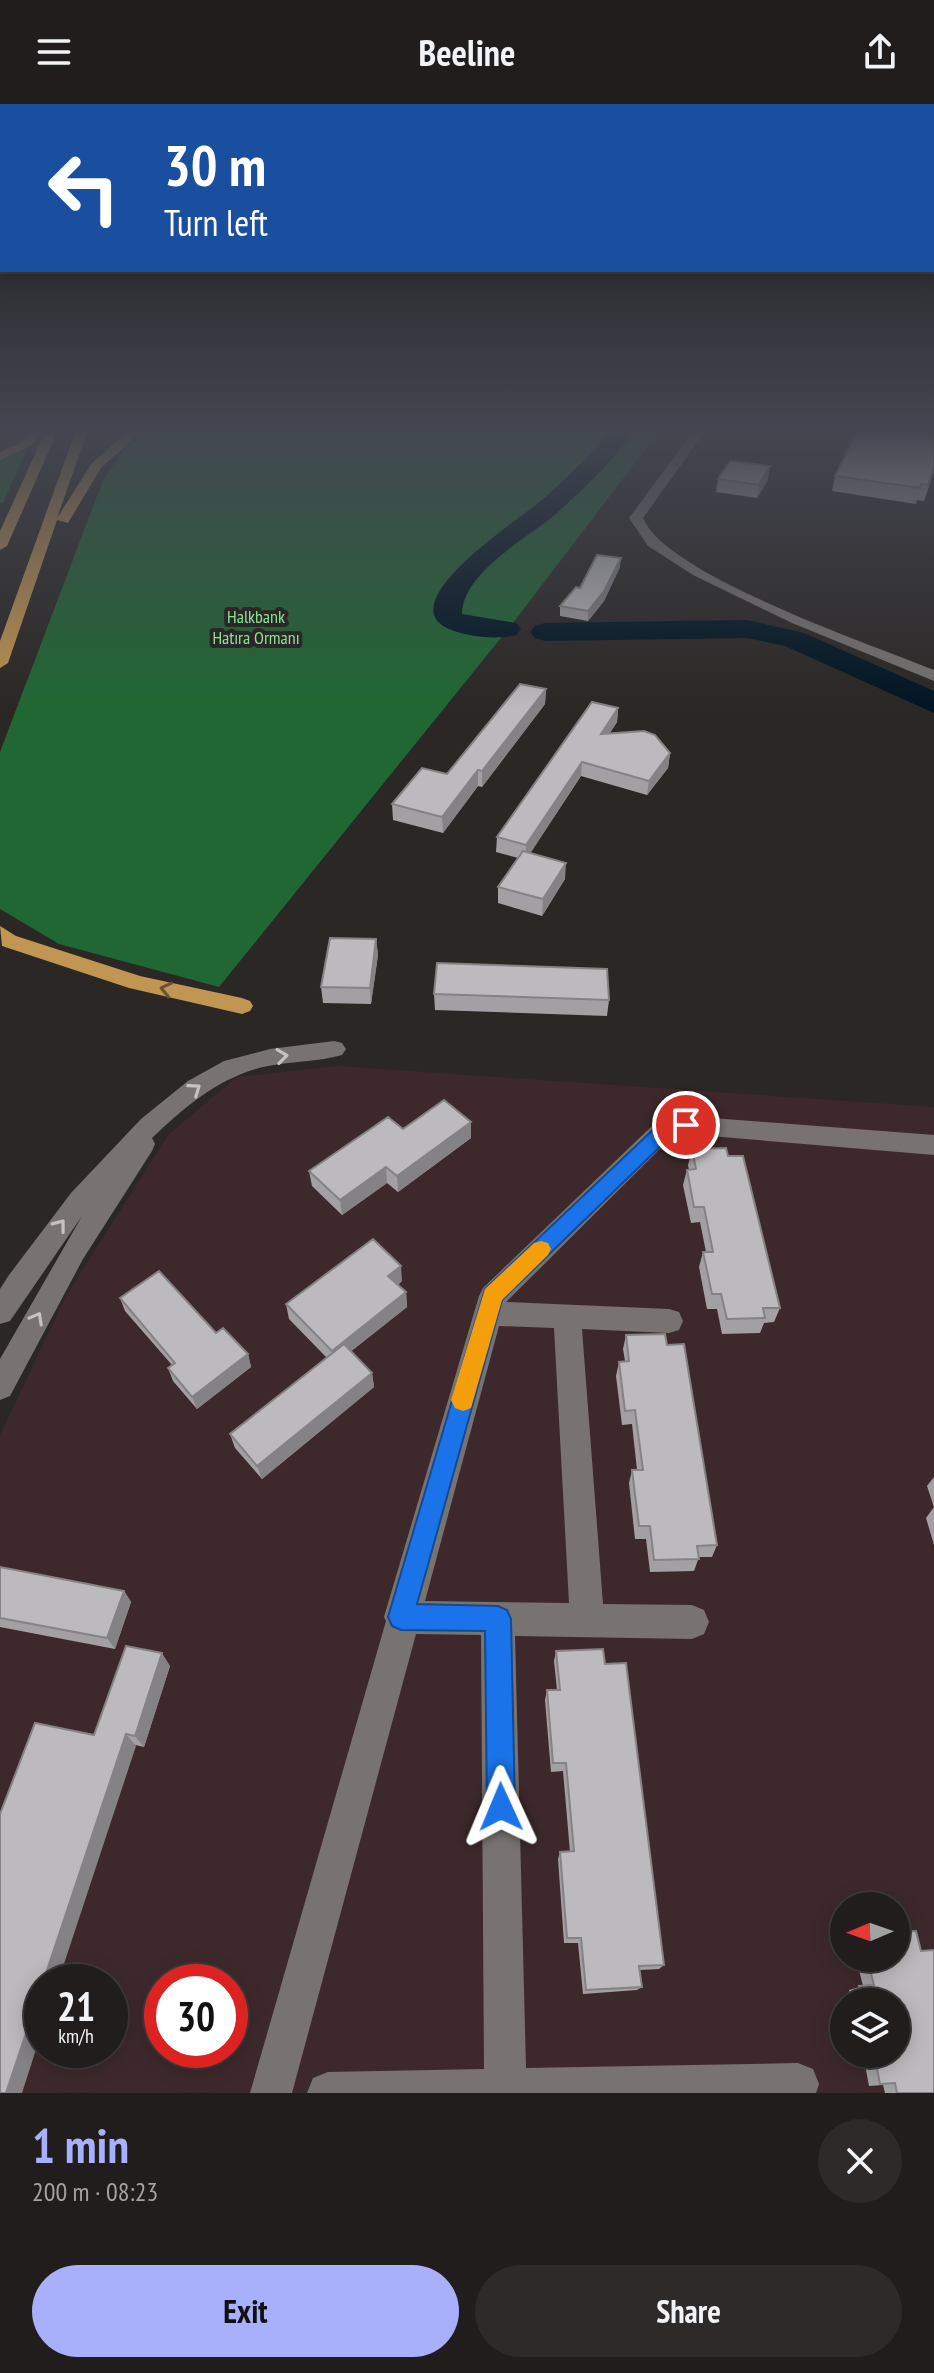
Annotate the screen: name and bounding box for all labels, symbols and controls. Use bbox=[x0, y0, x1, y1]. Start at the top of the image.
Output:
text: Beeline bbox=[419, 29, 515, 76]
icon: menu bbox=[32, 30, 76, 74]
icon: share bbox=[858, 30, 902, 74]
text: 30 m bbox=[164, 129, 266, 201]
icon: left bbox=[32, 136, 136, 240]
text: Turn left bbox=[164, 199, 268, 246]
park label: Halkbank Hatıra Ormanı bbox=[212, 605, 300, 649]
one-way arrow bbox=[159, 981, 173, 998]
one-way arrow bbox=[276, 1047, 289, 1064]
one-way arrow bbox=[187, 1084, 201, 1099]
pin bbox=[652, 1091, 720, 1159]
icon: arrive bbox=[664, 1103, 708, 1147]
one-way arrow bbox=[50, 1219, 64, 1234]
one-way arrow bbox=[27, 1312, 43, 1327]
position arrow bbox=[459, 1765, 543, 1849]
north arrow bbox=[830, 1892, 910, 1972]
map controls bbox=[830, 1892, 910, 2068]
speed limit sign: 30 bbox=[144, 1964, 248, 2068]
text: 21 bbox=[57, 1980, 95, 2032]
button: layers bbox=[830, 1988, 910, 2068]
text: km/h bbox=[58, 2023, 94, 2049]
text: 1 min bbox=[32, 2114, 129, 2176]
button: close bbox=[818, 2119, 902, 2203]
text: 200 m · 08:23 bbox=[32, 2175, 158, 2208]
button: Exit bbox=[32, 2265, 459, 2357]
button: Share bbox=[475, 2265, 902, 2357]

